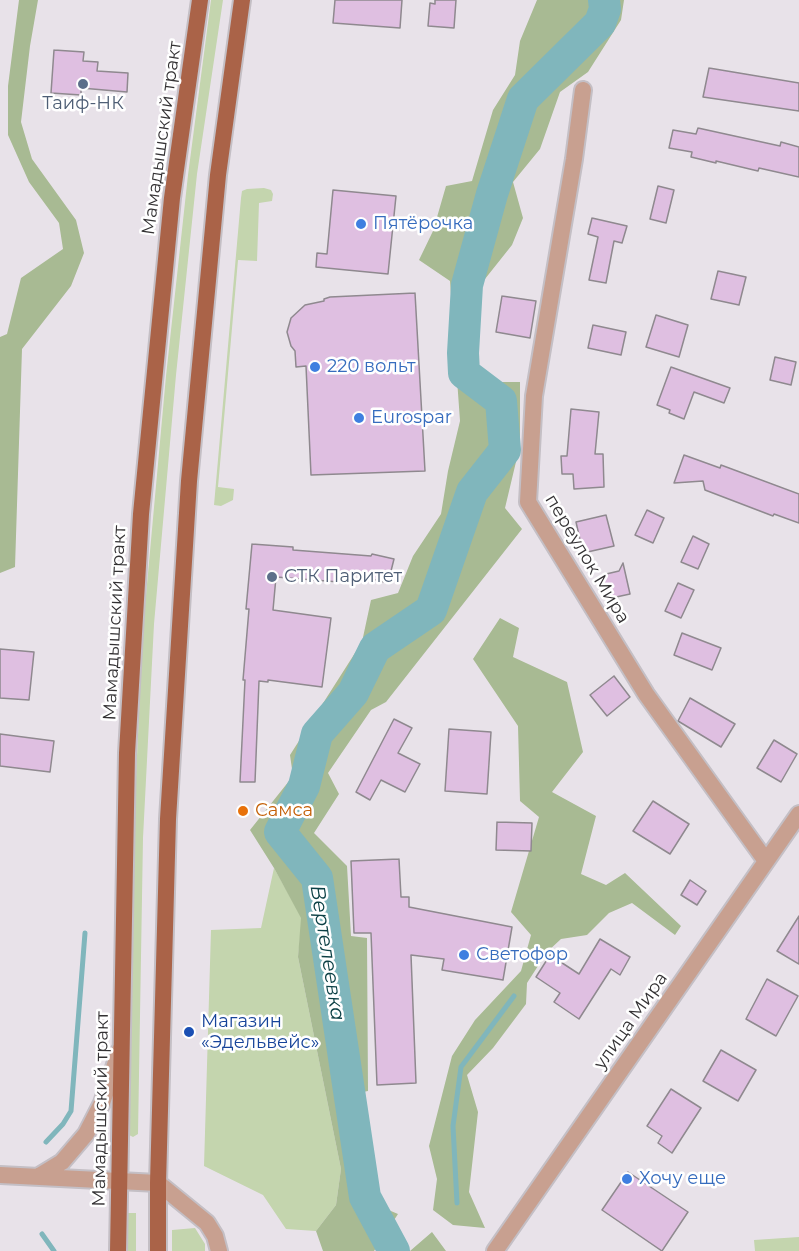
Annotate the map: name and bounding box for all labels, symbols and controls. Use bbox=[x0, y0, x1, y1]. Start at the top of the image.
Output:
street label: Мамадышский тракт bbox=[138, 40, 186, 236]
marker: Таиф-НК bbox=[76, 77, 90, 91]
place label: Таиф-НК bbox=[42, 93, 124, 115]
place label: Пятёрочка bbox=[373, 213, 473, 235]
marker: Пятёрочка bbox=[354, 217, 368, 231]
place label: 220 вольт bbox=[327, 356, 415, 378]
marker: 220 вольт bbox=[308, 360, 322, 374]
place label: Eurospar bbox=[371, 407, 452, 429]
marker: Eurospar bbox=[352, 411, 366, 425]
street label: переулок Мира bbox=[540, 491, 634, 627]
street label: Мамадышский тракт bbox=[99, 525, 131, 721]
place label: СТК Паритет bbox=[284, 566, 402, 588]
marker: СТК Паритет bbox=[265, 570, 279, 584]
place label: Самса bbox=[255, 800, 313, 822]
marker: Самса bbox=[236, 804, 250, 818]
water label: Вертелеевка bbox=[304, 884, 350, 1022]
place label: Светофор bbox=[476, 944, 568, 966]
marker: Светофор bbox=[457, 948, 471, 962]
street label: улица Мира bbox=[590, 968, 672, 1074]
street label: Мамадышский тракт bbox=[88, 1011, 114, 1207]
place label: Магазин «Эдельвейс» bbox=[201, 1011, 319, 1054]
marker: Магазин «Эдельвейс» bbox=[182, 1025, 196, 1039]
place label: Хочу еще bbox=[639, 1168, 726, 1190]
marker: Хочу еще bbox=[620, 1172, 634, 1186]

